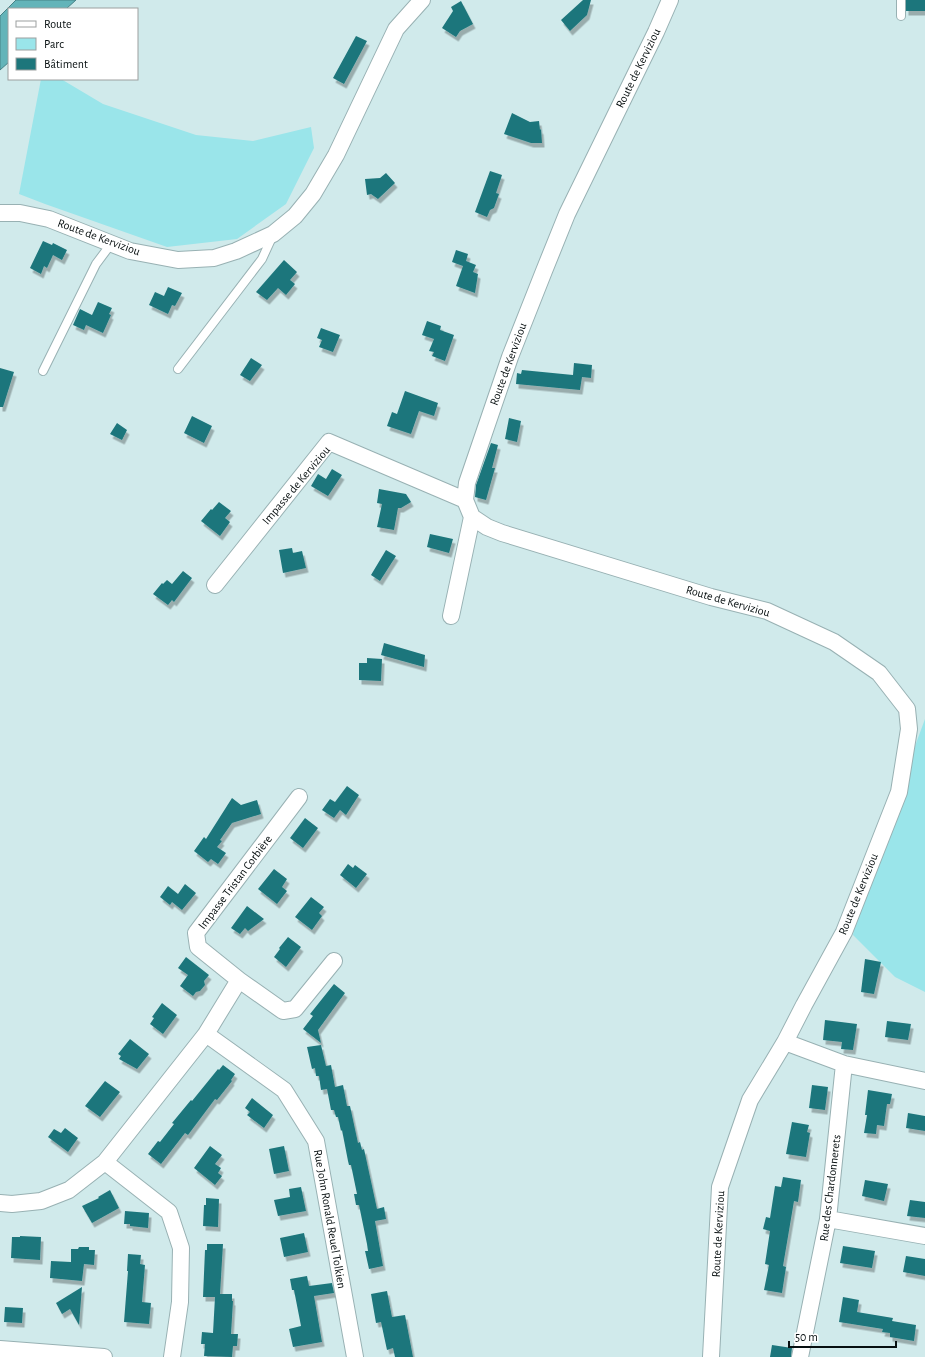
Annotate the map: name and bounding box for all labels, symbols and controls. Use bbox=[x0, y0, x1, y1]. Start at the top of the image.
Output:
legend bbox=[8, 8, 138, 80]
text: Route bbox=[44, 18, 71, 30]
street label: Route de Kerviziou bbox=[614, 26, 662, 110]
text: Parc bbox=[44, 38, 64, 50]
text: Bâtiment bbox=[44, 58, 88, 70]
street label: Route de Kerviziou bbox=[56, 217, 142, 257]
street label: Route de Kerviziou bbox=[488, 321, 528, 407]
street label: Impasse de Kerviziou bbox=[260, 444, 332, 526]
street label: Route de Kerviziou bbox=[685, 583, 771, 619]
street label: Impasse Tristan Corbière bbox=[196, 833, 274, 931]
street label: Route de Kerviziou bbox=[836, 851, 880, 937]
street label: Rue des Chardonnerets bbox=[817, 1134, 843, 1242]
street label: Rue John Ronald Reuel Tolkien bbox=[312, 1149, 348, 1289]
street label: Route de Kerviziou bbox=[710, 1190, 726, 1278]
scale bar bbox=[789, 1323, 896, 1349]
text: 50 m bbox=[795, 1331, 818, 1343]

